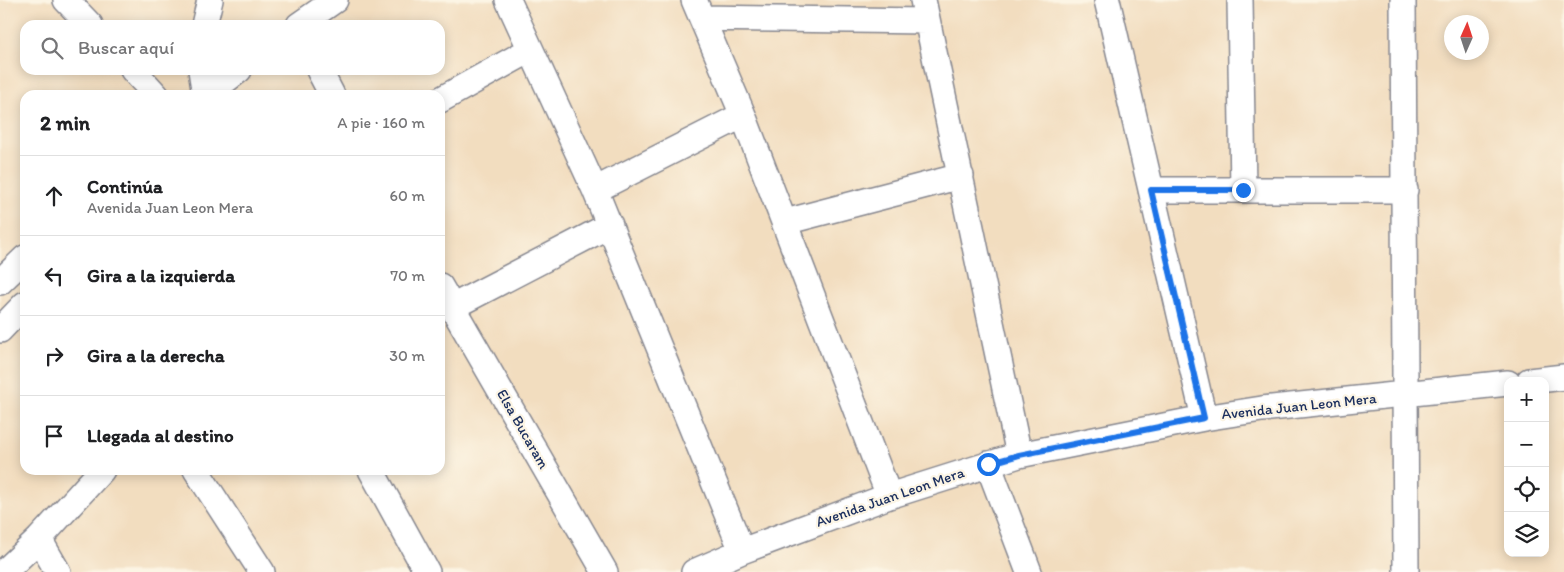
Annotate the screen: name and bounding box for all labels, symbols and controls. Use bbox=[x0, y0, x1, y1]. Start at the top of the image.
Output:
north arrow bbox=[1444, 15, 1489, 60]
search box bbox=[20, 20, 445, 75]
icon: search bbox=[38, 34, 66, 62]
text: Buscar aquí bbox=[78, 36, 174, 59]
text: 2 min bbox=[40, 110, 90, 135]
text: A pie · 160 m bbox=[337, 113, 425, 132]
text: Continúa bbox=[87, 175, 163, 198]
route end bbox=[1232, 179, 1255, 202]
icon: ahead bbox=[40, 182, 68, 210]
text: 60 m bbox=[390, 186, 425, 205]
text: Avenida Juan Leon Mera bbox=[87, 198, 253, 217]
icon: left bbox=[40, 262, 68, 290]
text: Gira a la izquierda bbox=[87, 264, 235, 287]
text: 70 m bbox=[390, 266, 425, 285]
icon: right bbox=[40, 342, 68, 370]
text: Gira a la derecha bbox=[87, 344, 225, 367]
text: 30 m bbox=[389, 346, 425, 365]
map controls bbox=[1504, 377, 1549, 557]
button: + bbox=[1504, 377, 1549, 422]
street label: Elsa Bucaram bbox=[493, 386, 553, 472]
street label: Avenida Juan Leon Mera bbox=[1221, 389, 1378, 423]
icon: arrive bbox=[40, 422, 68, 450]
button: − bbox=[1504, 422, 1549, 467]
text: Llegada al destino bbox=[87, 424, 234, 447]
route start bbox=[977, 453, 1000, 476]
street label: Avenida Juan Leon Mera bbox=[813, 463, 967, 531]
button: locate bbox=[1504, 467, 1549, 512]
button: layers bbox=[1504, 512, 1549, 557]

